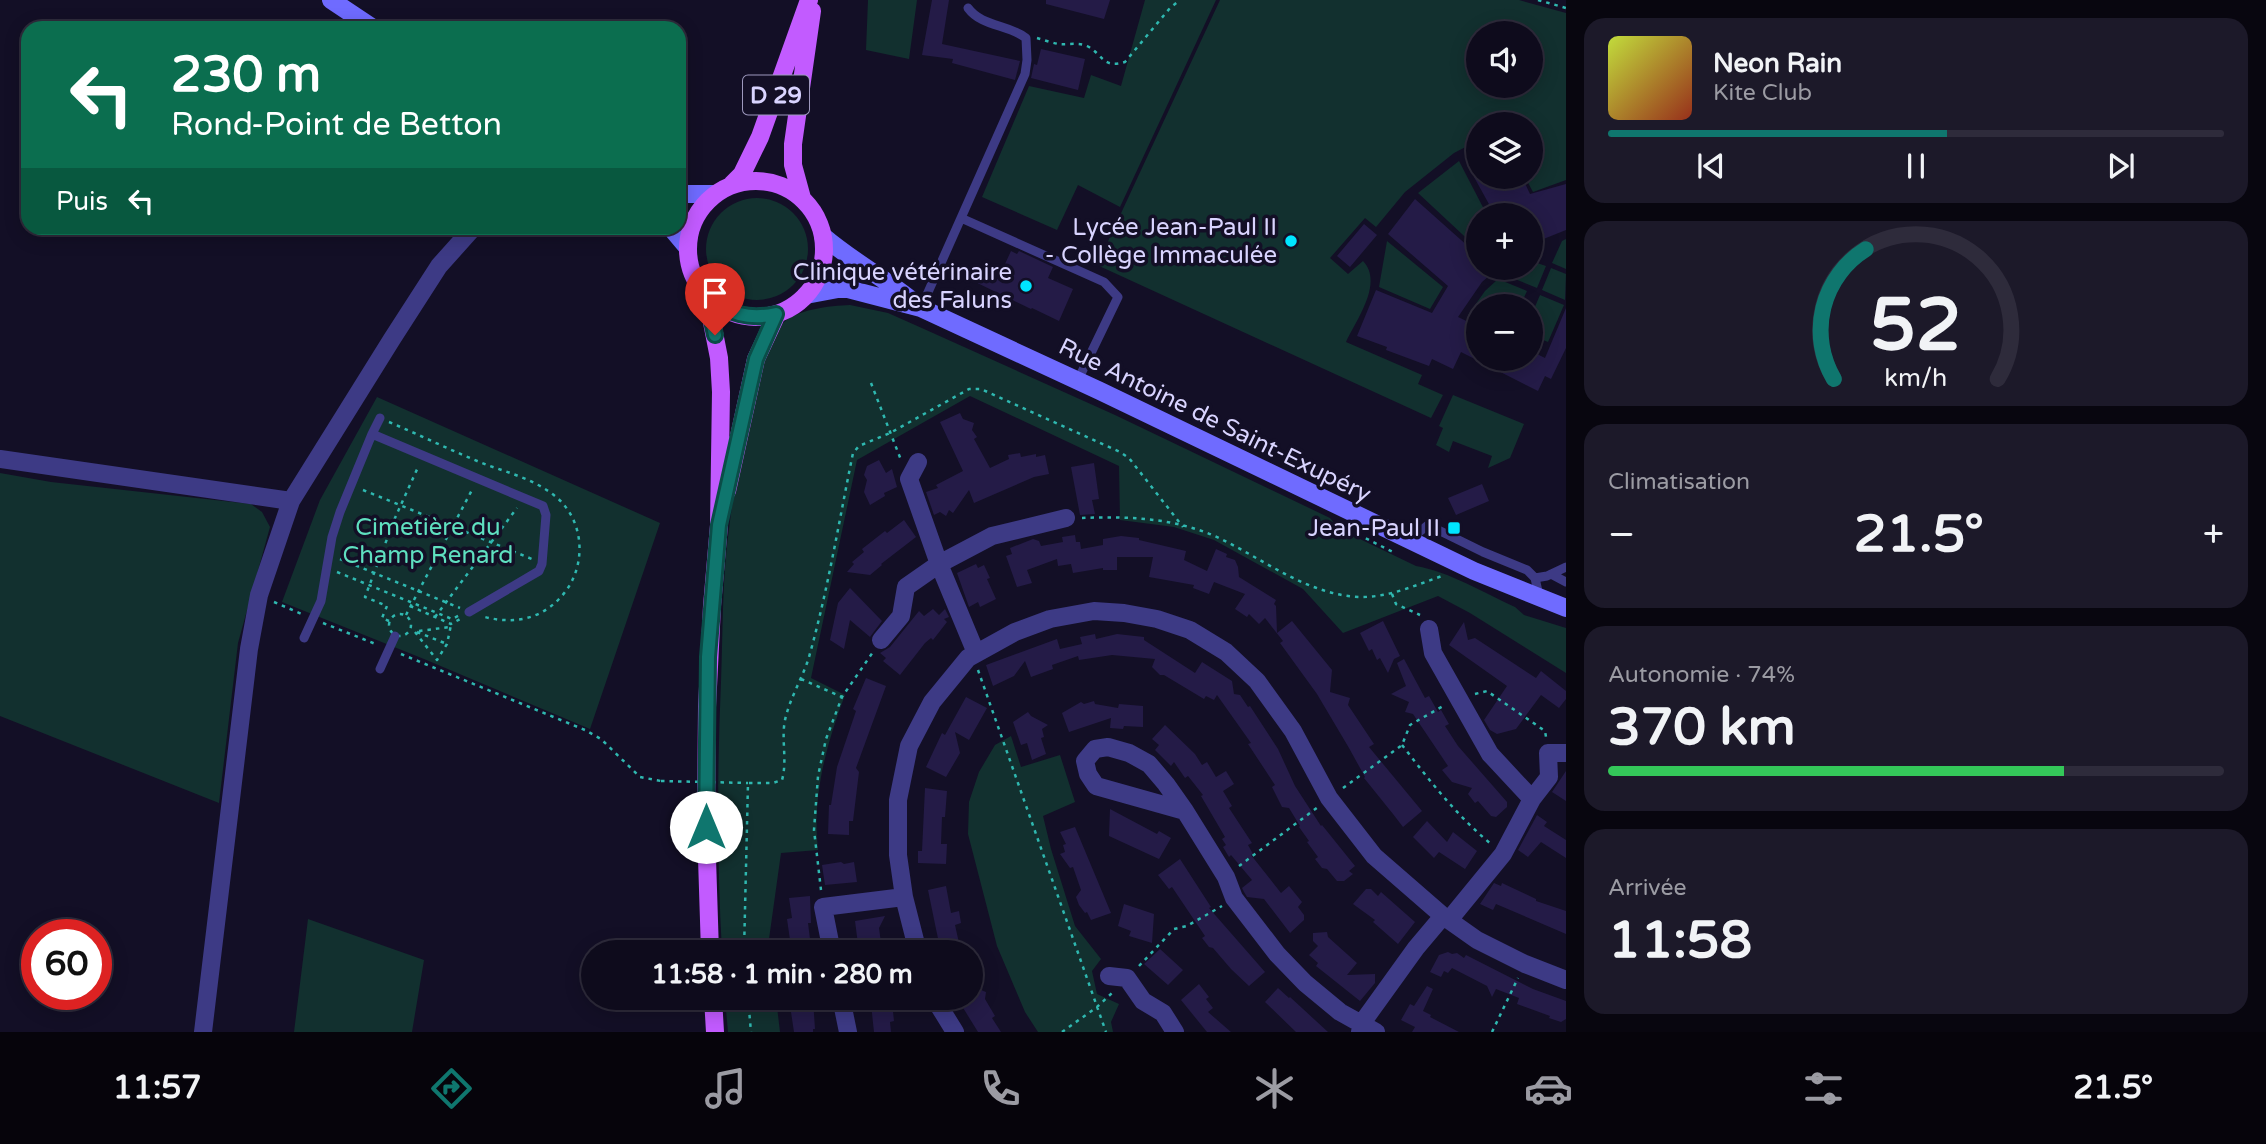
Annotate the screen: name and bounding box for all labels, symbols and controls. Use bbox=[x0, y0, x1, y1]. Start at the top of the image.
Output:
map controls bbox=[1466, 21, 1543, 371]
button: sound bbox=[1466, 21, 1543, 98]
text: 230 m bbox=[171, 46, 321, 105]
text: Neon Rain bbox=[1713, 48, 1842, 79]
icon: left bbox=[56, 49, 147, 140]
road number: D 29 bbox=[743, 76, 809, 114]
text: Kite Club bbox=[1713, 79, 1812, 107]
text: Rond-Point de Betton bbox=[171, 106, 502, 144]
button: layers bbox=[1466, 112, 1543, 189]
icon: previous bbox=[1692, 147, 1730, 185]
icon: pause bbox=[1897, 147, 1935, 185]
icon: next bbox=[2102, 147, 2140, 185]
icon: left bbox=[122, 182, 160, 220]
text: Puis bbox=[56, 186, 108, 217]
button: + bbox=[1466, 203, 1543, 280]
place label: Lycée Jean-Paul II - Collège Immaculée bbox=[1045, 213, 1277, 270]
marker: Lycée Jean-Paul II - Collège Immaculée bbox=[1283, 233, 1299, 249]
place label: Clinique vétérinaire des Faluns bbox=[793, 258, 1012, 315]
pin bbox=[685, 263, 745, 335]
icon: arrive bbox=[696, 274, 734, 312]
marker: Clinique vétérinaire des Faluns bbox=[1018, 278, 1034, 294]
text: 52 bbox=[1870, 283, 1962, 371]
button: − bbox=[1466, 294, 1543, 371]
street label: Rue Antoine de Saint-Exupéry bbox=[1054, 332, 1376, 509]
text: km/h bbox=[1885, 363, 1947, 393]
text: Climatisation bbox=[1608, 468, 1750, 496]
text: 21.5° bbox=[1854, 503, 1984, 566]
text: − bbox=[1608, 512, 1635, 558]
text: + bbox=[2203, 512, 2224, 558]
park label: Cimetière du Champ Renard bbox=[343, 513, 513, 570]
place label: Jean-Paul II bbox=[1308, 514, 1440, 543]
marker: Jean-Paul II bbox=[1446, 520, 1462, 536]
text: Autonomie · 74% bbox=[1608, 661, 1795, 689]
text: 370 km bbox=[1608, 696, 1796, 759]
position arrow bbox=[669, 790, 743, 864]
text: Arrivée bbox=[1608, 874, 1686, 902]
text: 11:58 bbox=[1608, 909, 1752, 972]
speed limit sign: 60 bbox=[21, 919, 112, 1010]
text: 11:58 · 1 min · 280 m bbox=[651, 959, 913, 990]
icon: directions bbox=[427, 1064, 476, 1113]
icon: music bbox=[701, 1064, 750, 1113]
icon: phone bbox=[976, 1064, 1025, 1113]
icon: climate bbox=[1250, 1064, 1299, 1113]
icon: car bbox=[1524, 1064, 1573, 1113]
icon: filters bbox=[1799, 1064, 1848, 1113]
text: 11:57 bbox=[113, 1069, 201, 1107]
text: 21.5° bbox=[2073, 1069, 2153, 1107]

